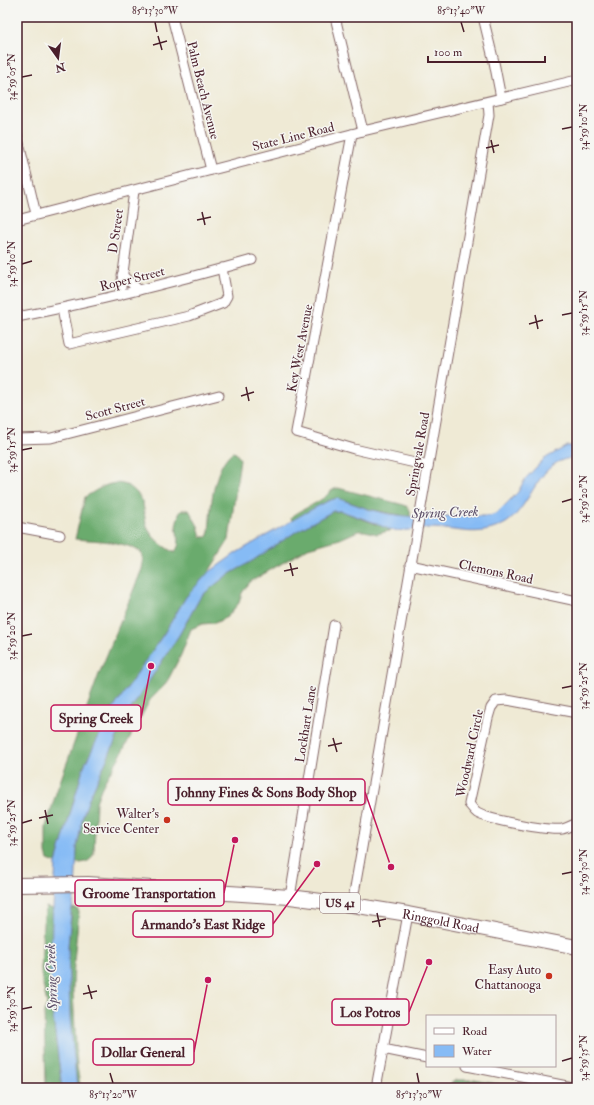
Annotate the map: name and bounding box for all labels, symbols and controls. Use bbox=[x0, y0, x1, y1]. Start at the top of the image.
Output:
text: 85°13'30"W bbox=[132, 5, 179, 17]
text: 85°13'40"W bbox=[437, 5, 486, 17]
north arrow bbox=[38, 38, 78, 78]
scale bar bbox=[428, 38, 545, 64]
street label: Palm Beach Avenue bbox=[183, 40, 223, 141]
text: 100 m bbox=[434, 45, 463, 60]
text: 34°59'05"N bbox=[6, 53, 18, 101]
text: N bbox=[53, 59, 68, 75]
text: 34°59'10"N bbox=[578, 104, 590, 150]
street label: State Line Road bbox=[251, 119, 337, 155]
street label: D Street bbox=[105, 208, 127, 254]
text: 34°59'10"N bbox=[6, 241, 18, 287]
street label: Roper Street bbox=[98, 263, 167, 296]
text: 34°59'15"N bbox=[578, 290, 590, 336]
street label: Key West Avenue bbox=[284, 302, 317, 394]
street label: Scott Street bbox=[84, 393, 147, 425]
street label: Springvale Road bbox=[403, 410, 434, 498]
text: 34°59'15"N bbox=[6, 427, 18, 473]
text: 34°59'20"N bbox=[578, 475, 590, 523]
water label: Spring Creek bbox=[410, 503, 479, 522]
street label: Clemons Road bbox=[457, 556, 535, 588]
text: 34°59'20"N bbox=[6, 612, 18, 660]
text: 34°59'25"N bbox=[578, 662, 590, 710]
street label: Lockhart Lane bbox=[292, 684, 320, 764]
callout: Spring Creek bbox=[51, 705, 141, 731]
street label: Woodward Circle bbox=[453, 707, 487, 800]
text: Spring Creek bbox=[59, 710, 134, 728]
callout: Johnny Fines & Sons Body Shop bbox=[168, 779, 365, 805]
text: Johnny Fines & Sons Body Shop bbox=[174, 784, 357, 802]
text: 34°59'25"N bbox=[6, 799, 18, 847]
place label: Walter's Service Center bbox=[83, 806, 160, 837]
marker: Walter's Service Center bbox=[162, 815, 172, 825]
text: 34°59'30"N bbox=[578, 848, 590, 896]
callout: Groome Transportation bbox=[75, 880, 224, 906]
text: Groome Transportation bbox=[82, 885, 216, 903]
road number: US 41 bbox=[320, 893, 360, 913]
street label: Ringgold Road bbox=[401, 906, 481, 937]
callout: Armando's East Ridge bbox=[133, 911, 273, 937]
text: Armando's East Ridge bbox=[140, 916, 265, 934]
water label: Spring Creek bbox=[42, 943, 61, 1012]
place label: Easy Auto Chattanooga bbox=[475, 962, 542, 993]
marker: Easy Auto Chattanooga bbox=[544, 971, 554, 981]
text: 34°59'30"N bbox=[6, 985, 18, 1033]
callout: Los Potros bbox=[332, 999, 409, 1025]
text: Los Potros bbox=[340, 1004, 400, 1021]
legend bbox=[426, 1015, 556, 1067]
text: Road bbox=[462, 1024, 487, 1039]
text: 34°59'35"N bbox=[578, 1035, 590, 1081]
callout: Dollar General bbox=[93, 1039, 194, 1065]
text: Dollar General bbox=[101, 1044, 186, 1061]
text: Water bbox=[461, 1044, 492, 1059]
text: 85°13'20"W bbox=[89, 1089, 137, 1101]
text: 85°13'30"W bbox=[396, 1089, 443, 1101]

